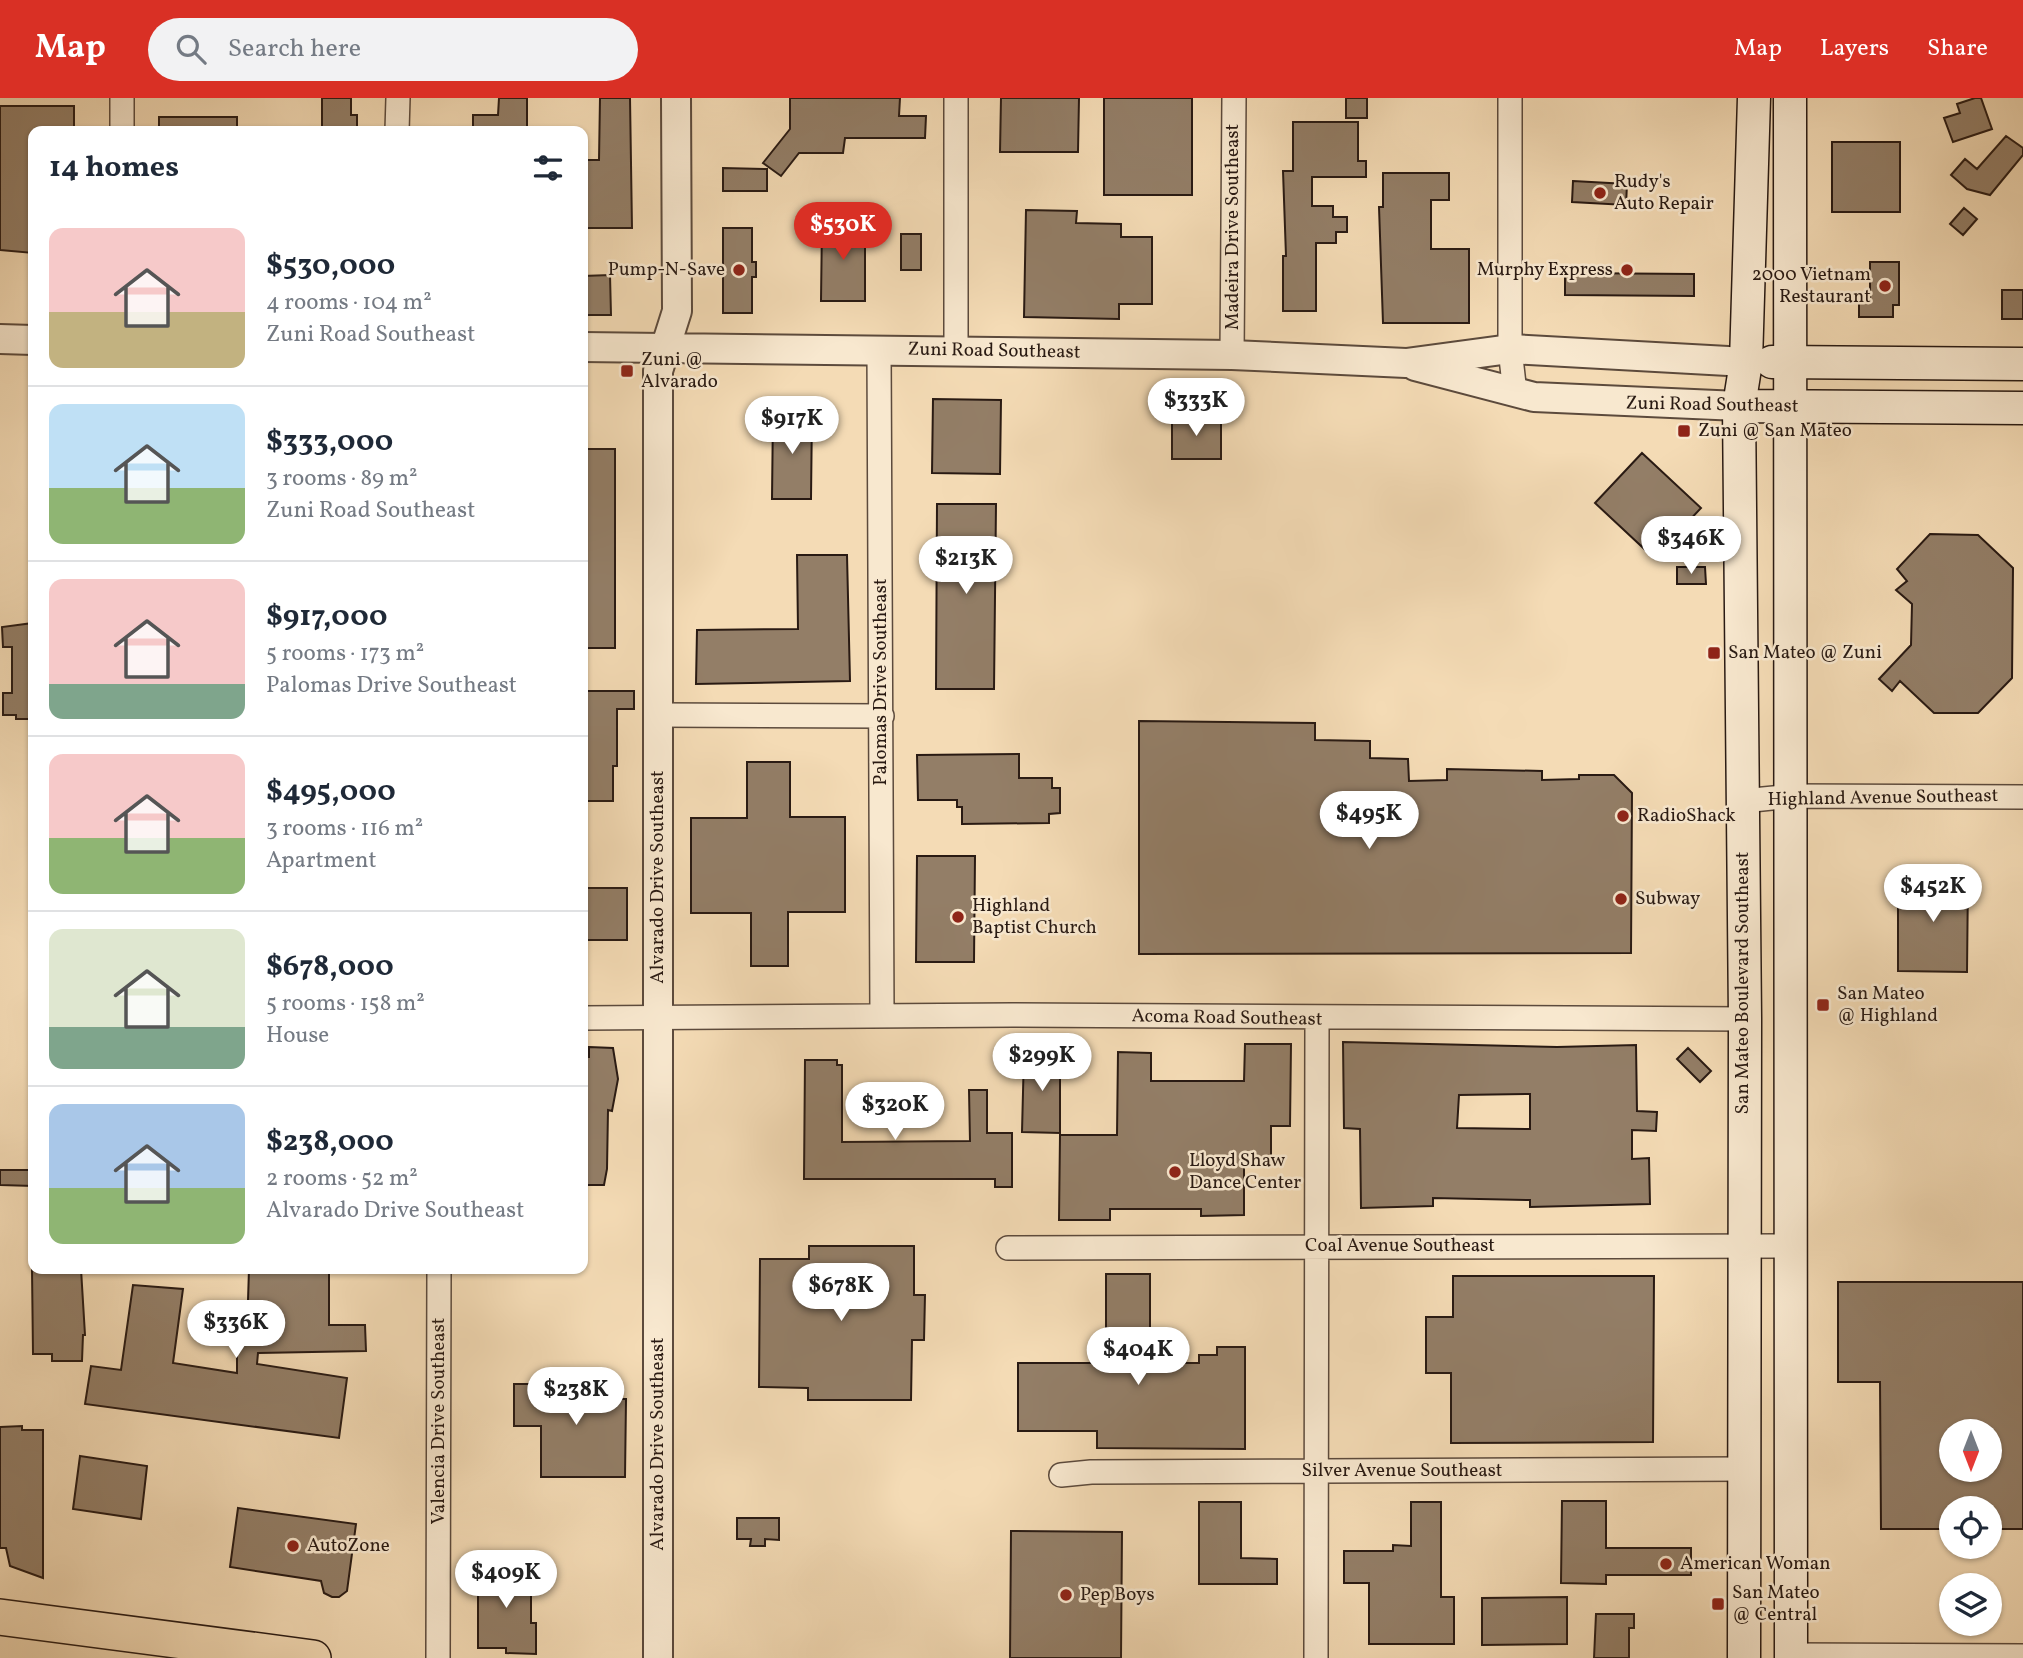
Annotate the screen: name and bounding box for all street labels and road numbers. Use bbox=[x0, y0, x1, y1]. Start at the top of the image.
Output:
street label: Madeira Drive Southeast bbox=[1220, 123, 1246, 330]
street label: Zuni Road Southeast bbox=[907, 336, 1081, 366]
street label: Zuni Road Southeast bbox=[1625, 390, 1799, 420]
street label: Palomas Drive Southeast bbox=[868, 578, 894, 786]
street label: Alvarado Drive Southeast bbox=[645, 770, 671, 984]
street label: Highland Avenue Southeast bbox=[1767, 783, 1999, 813]
street label: San Mateo Boulevard Southeast bbox=[1730, 851, 1756, 1115]
street label: Acoma Road Southeast bbox=[1131, 1003, 1323, 1033]
street label: Coal Avenue Southeast bbox=[1305, 1233, 1495, 1259]
street label: Valencia Drive Southeast bbox=[426, 1317, 452, 1525]
street label: Alvarado Drive Southeast bbox=[645, 1337, 671, 1551]
street label: Silver Avenue Southeast bbox=[1301, 1458, 1503, 1484]

